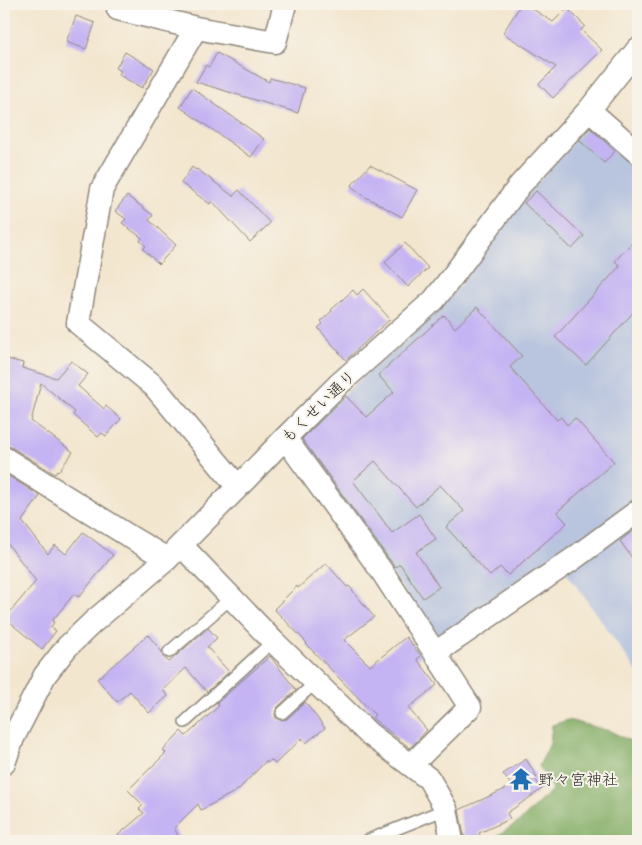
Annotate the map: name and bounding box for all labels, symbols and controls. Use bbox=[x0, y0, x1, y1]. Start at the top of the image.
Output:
street label: もくせい通り bbox=[276, 365, 360, 447]
temple icon: 野々宮神社 bbox=[508, 766, 534, 792]
place label: 野々宮神社 bbox=[538, 768, 618, 790]

